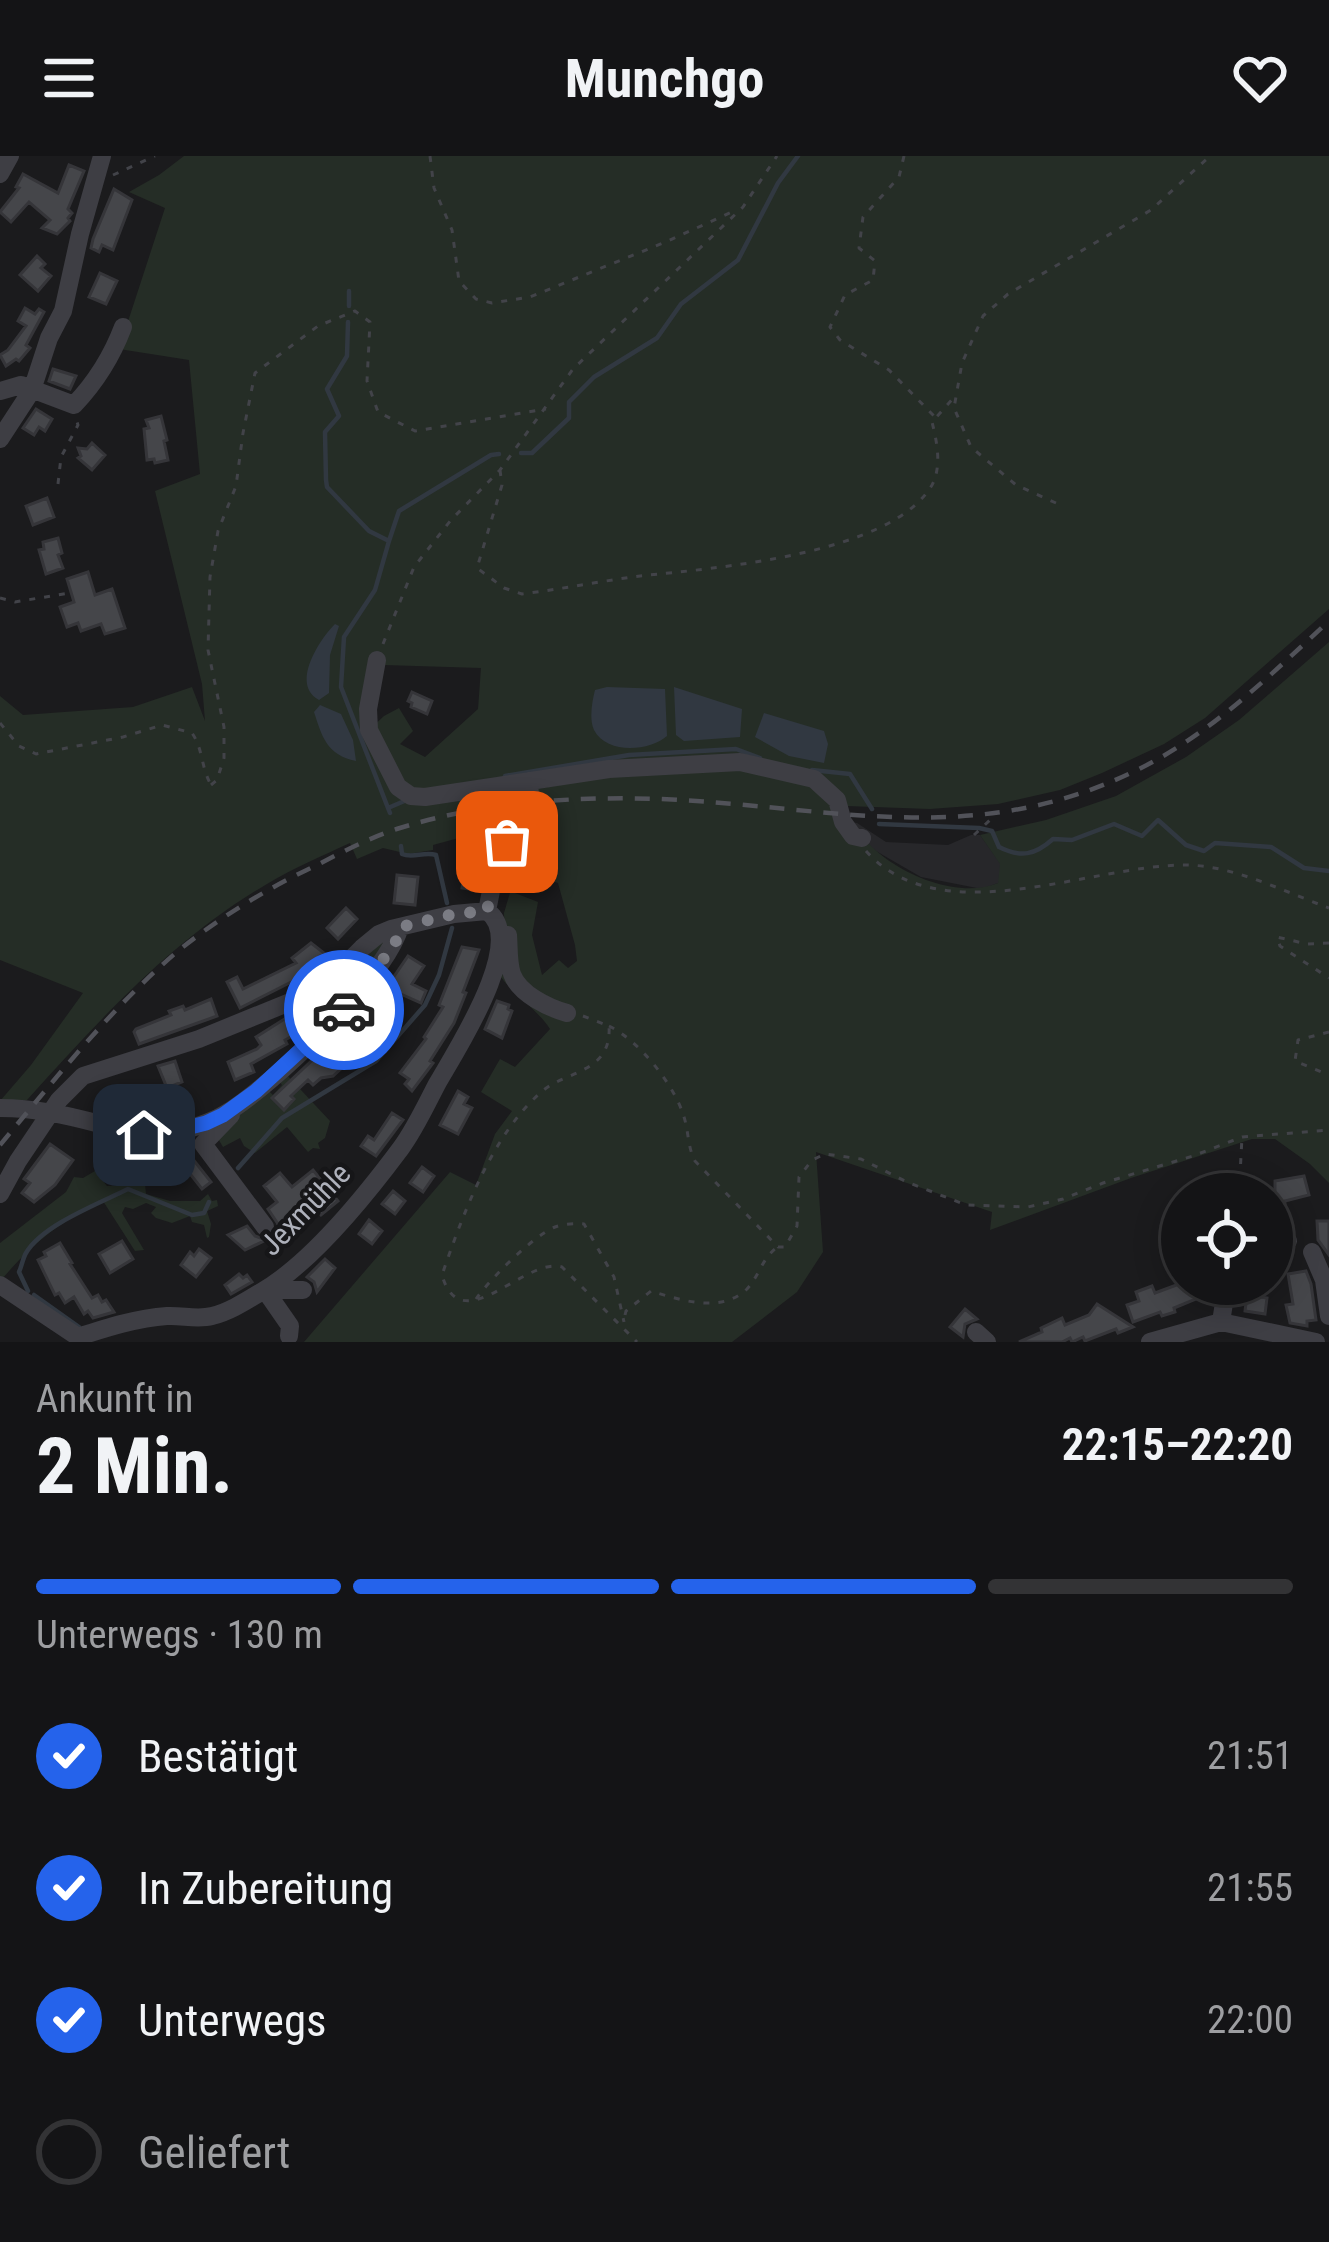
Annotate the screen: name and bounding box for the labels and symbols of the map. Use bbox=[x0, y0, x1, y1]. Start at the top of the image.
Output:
pin bbox=[456, 791, 558, 893]
courier bbox=[284, 950, 404, 1070]
pin bbox=[93, 1084, 195, 1186]
street label: Jexmühle bbox=[253, 1156, 357, 1262]

